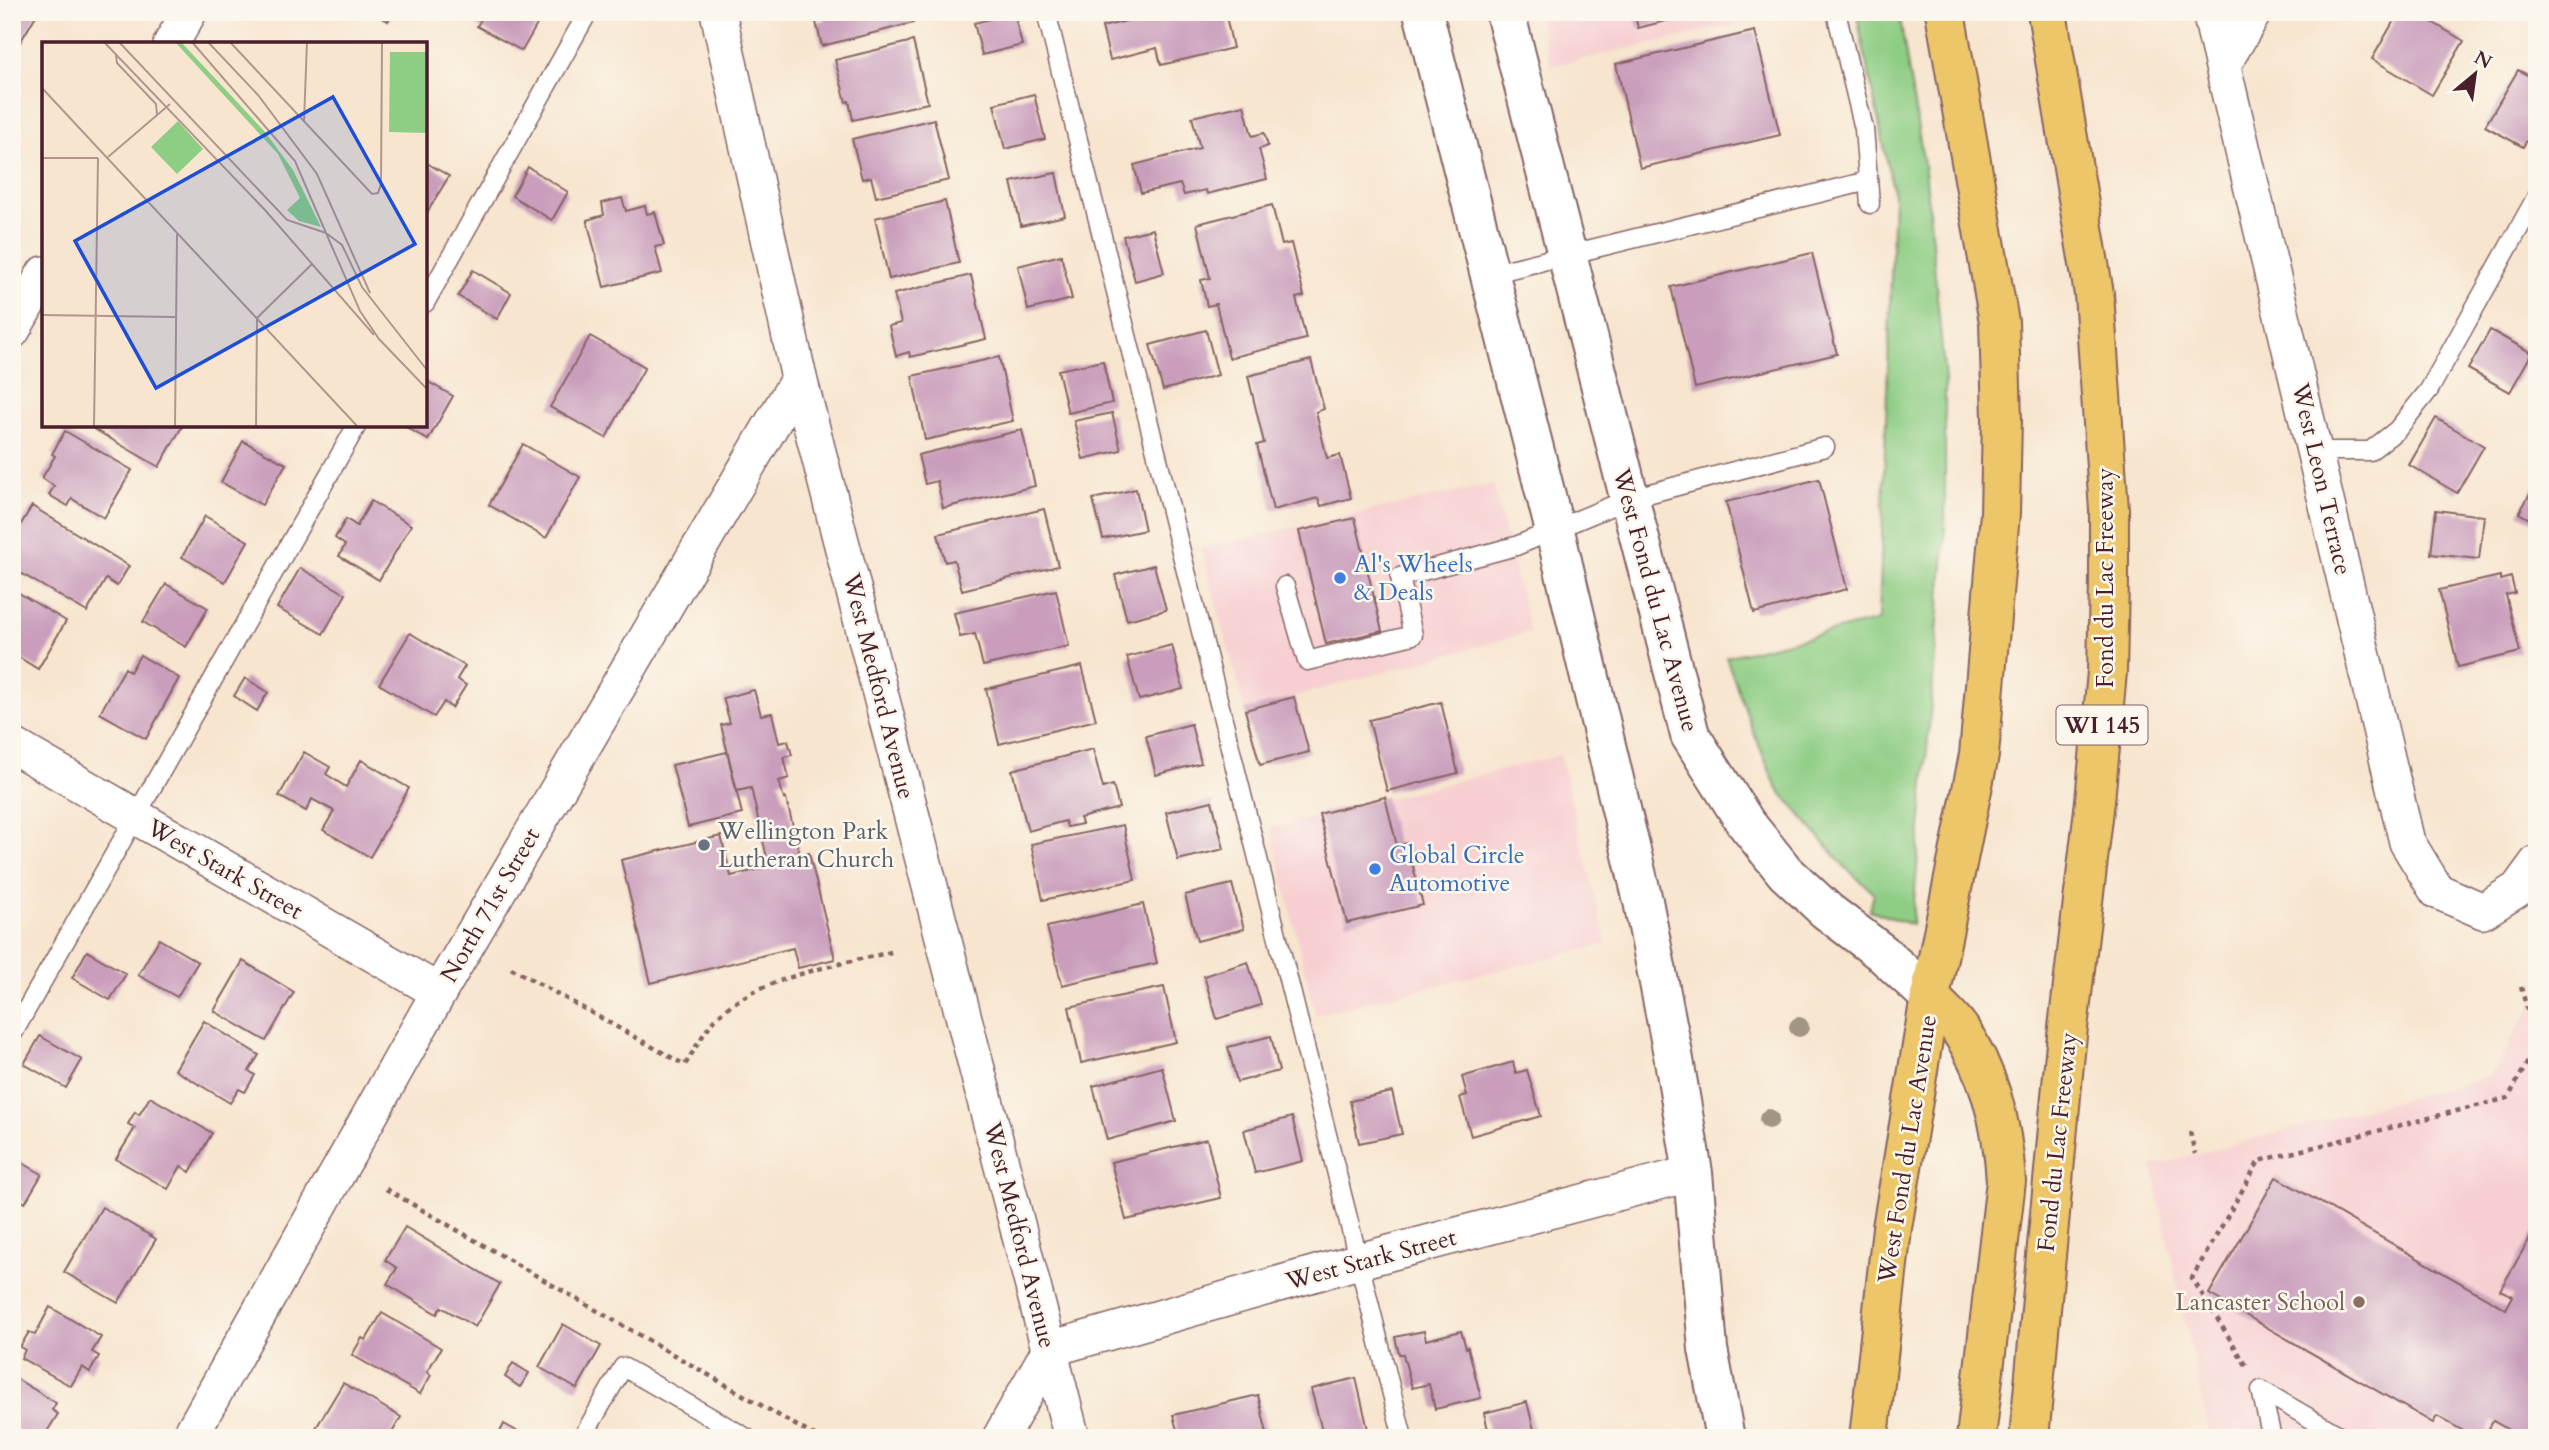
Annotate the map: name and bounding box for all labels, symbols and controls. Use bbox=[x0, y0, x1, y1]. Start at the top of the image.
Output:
north arrow bbox=[2440, 38, 2510, 108]
inset map bbox=[42, 42, 427, 427]
text: N bbox=[2469, 45, 2497, 76]
street label: West Leon Terrace bbox=[2283, 379, 2360, 578]
street label: West Fond du Lac Avenue bbox=[1604, 464, 1707, 736]
street label: Fond du Lac Freeway bbox=[2089, 467, 2122, 688]
place label: Al's Wheels & Deals bbox=[1354, 548, 1473, 609]
street label: West Medford Avenue bbox=[834, 569, 923, 803]
marker: Al's Wheels & Deals bbox=[1332, 570, 1348, 586]
road number: WI 145 bbox=[2056, 706, 2148, 744]
street label: West Stark Street bbox=[140, 811, 309, 928]
place label: Wellington Park Lutheran Church bbox=[717, 815, 894, 876]
street label: North 71st Street bbox=[433, 821, 548, 989]
marker: Wellington Park Lutheran Church bbox=[696, 837, 712, 853]
place label: Global Circle Automotive bbox=[1389, 839, 1525, 900]
marker: Global Circle Automotive bbox=[1367, 861, 1383, 877]
street label: West Fond du Lac Avenue bbox=[1870, 1012, 1945, 1287]
street label: Fond du Lac Freeway bbox=[2030, 1030, 2085, 1254]
street label: West Medford Avenue bbox=[975, 1118, 1064, 1352]
street label: West Stark Street bbox=[1281, 1221, 1460, 1298]
place label: Lancaster School bbox=[2175, 1286, 2345, 1319]
marker: Lancaster School bbox=[2351, 1294, 2367, 1310]

